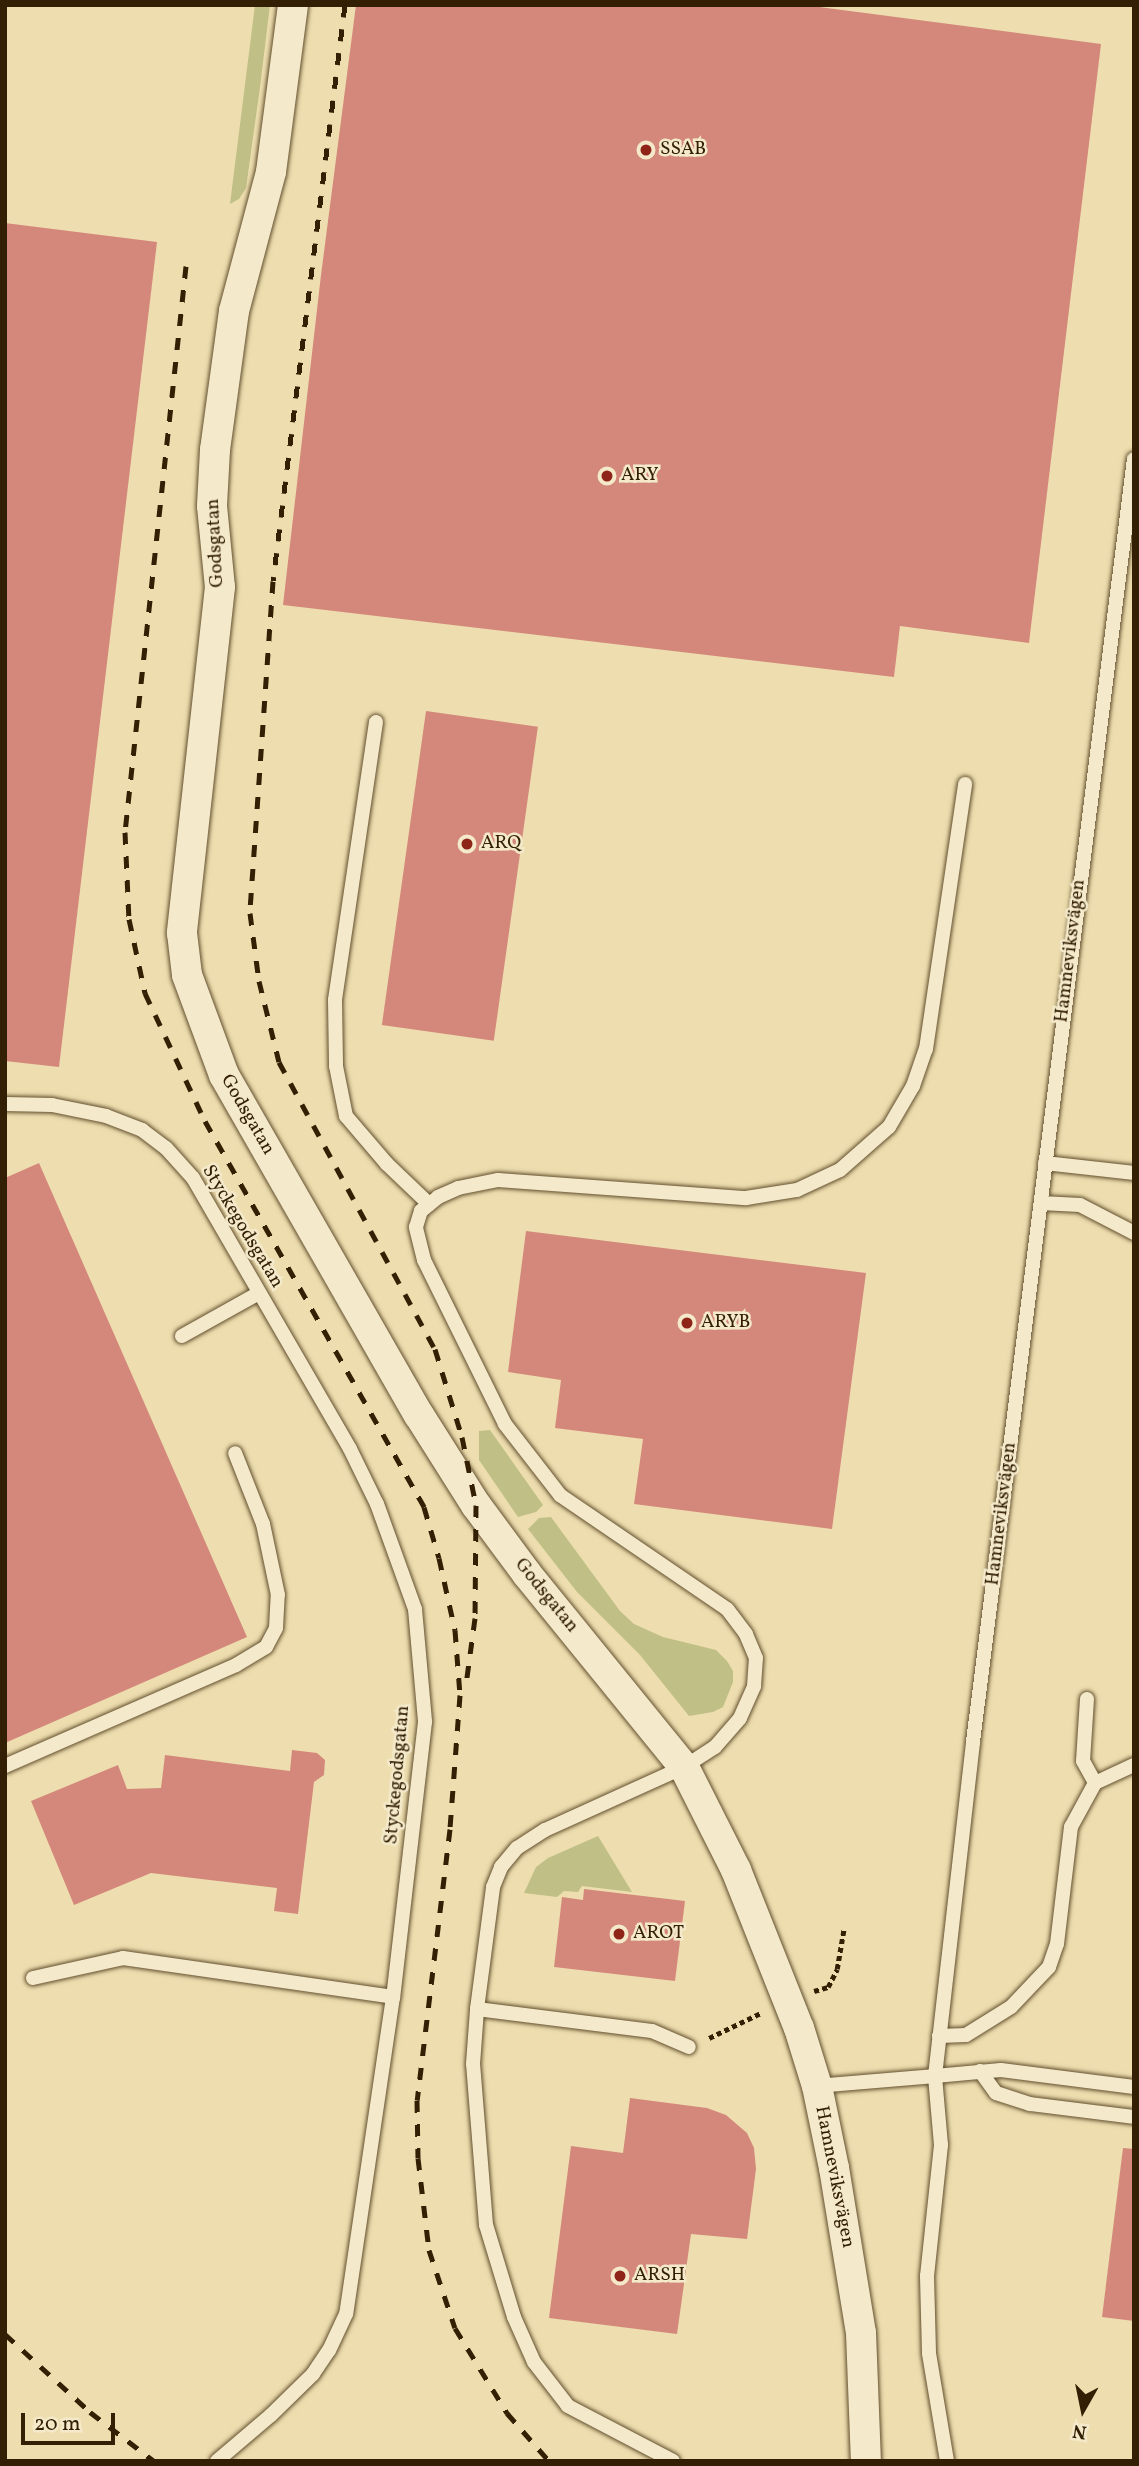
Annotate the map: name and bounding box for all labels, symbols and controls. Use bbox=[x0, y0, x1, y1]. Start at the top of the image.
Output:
place label: SSAB bbox=[660, 139, 706, 161]
marker: SSAB bbox=[638, 142, 654, 158]
place label: ARY bbox=[621, 465, 658, 487]
marker: ARY bbox=[599, 468, 615, 484]
street label: Godsgatan bbox=[202, 498, 230, 588]
place label: ARQ bbox=[481, 833, 521, 855]
marker: ARQ bbox=[459, 836, 475, 852]
street label: Hamneviksvägen bbox=[1051, 878, 1091, 1024]
street label: Godsgatan bbox=[215, 1071, 279, 1159]
street label: Styckegodsgatan bbox=[196, 1161, 288, 1293]
place label: ARYB bbox=[701, 1312, 750, 1334]
marker: ARYB bbox=[679, 1315, 695, 1331]
street label: Hamneviksvägen bbox=[982, 1441, 1022, 1587]
street label: Godsgatan bbox=[509, 1554, 583, 1638]
street label: Styckegodsgatan bbox=[381, 1705, 415, 1845]
place label: AROT bbox=[633, 1923, 684, 1945]
marker: AROT bbox=[611, 1926, 627, 1942]
street label: Hamneviksvägen bbox=[809, 2104, 859, 2250]
place label: ARSH bbox=[634, 2265, 685, 2287]
marker: ARSH bbox=[612, 2268, 628, 2284]
north arrow bbox=[1048, 2375, 1118, 2445]
scale bar bbox=[24, 2400, 119, 2444]
text: 20 m bbox=[34, 2410, 80, 2439]
text: N bbox=[1071, 2417, 1089, 2445]

